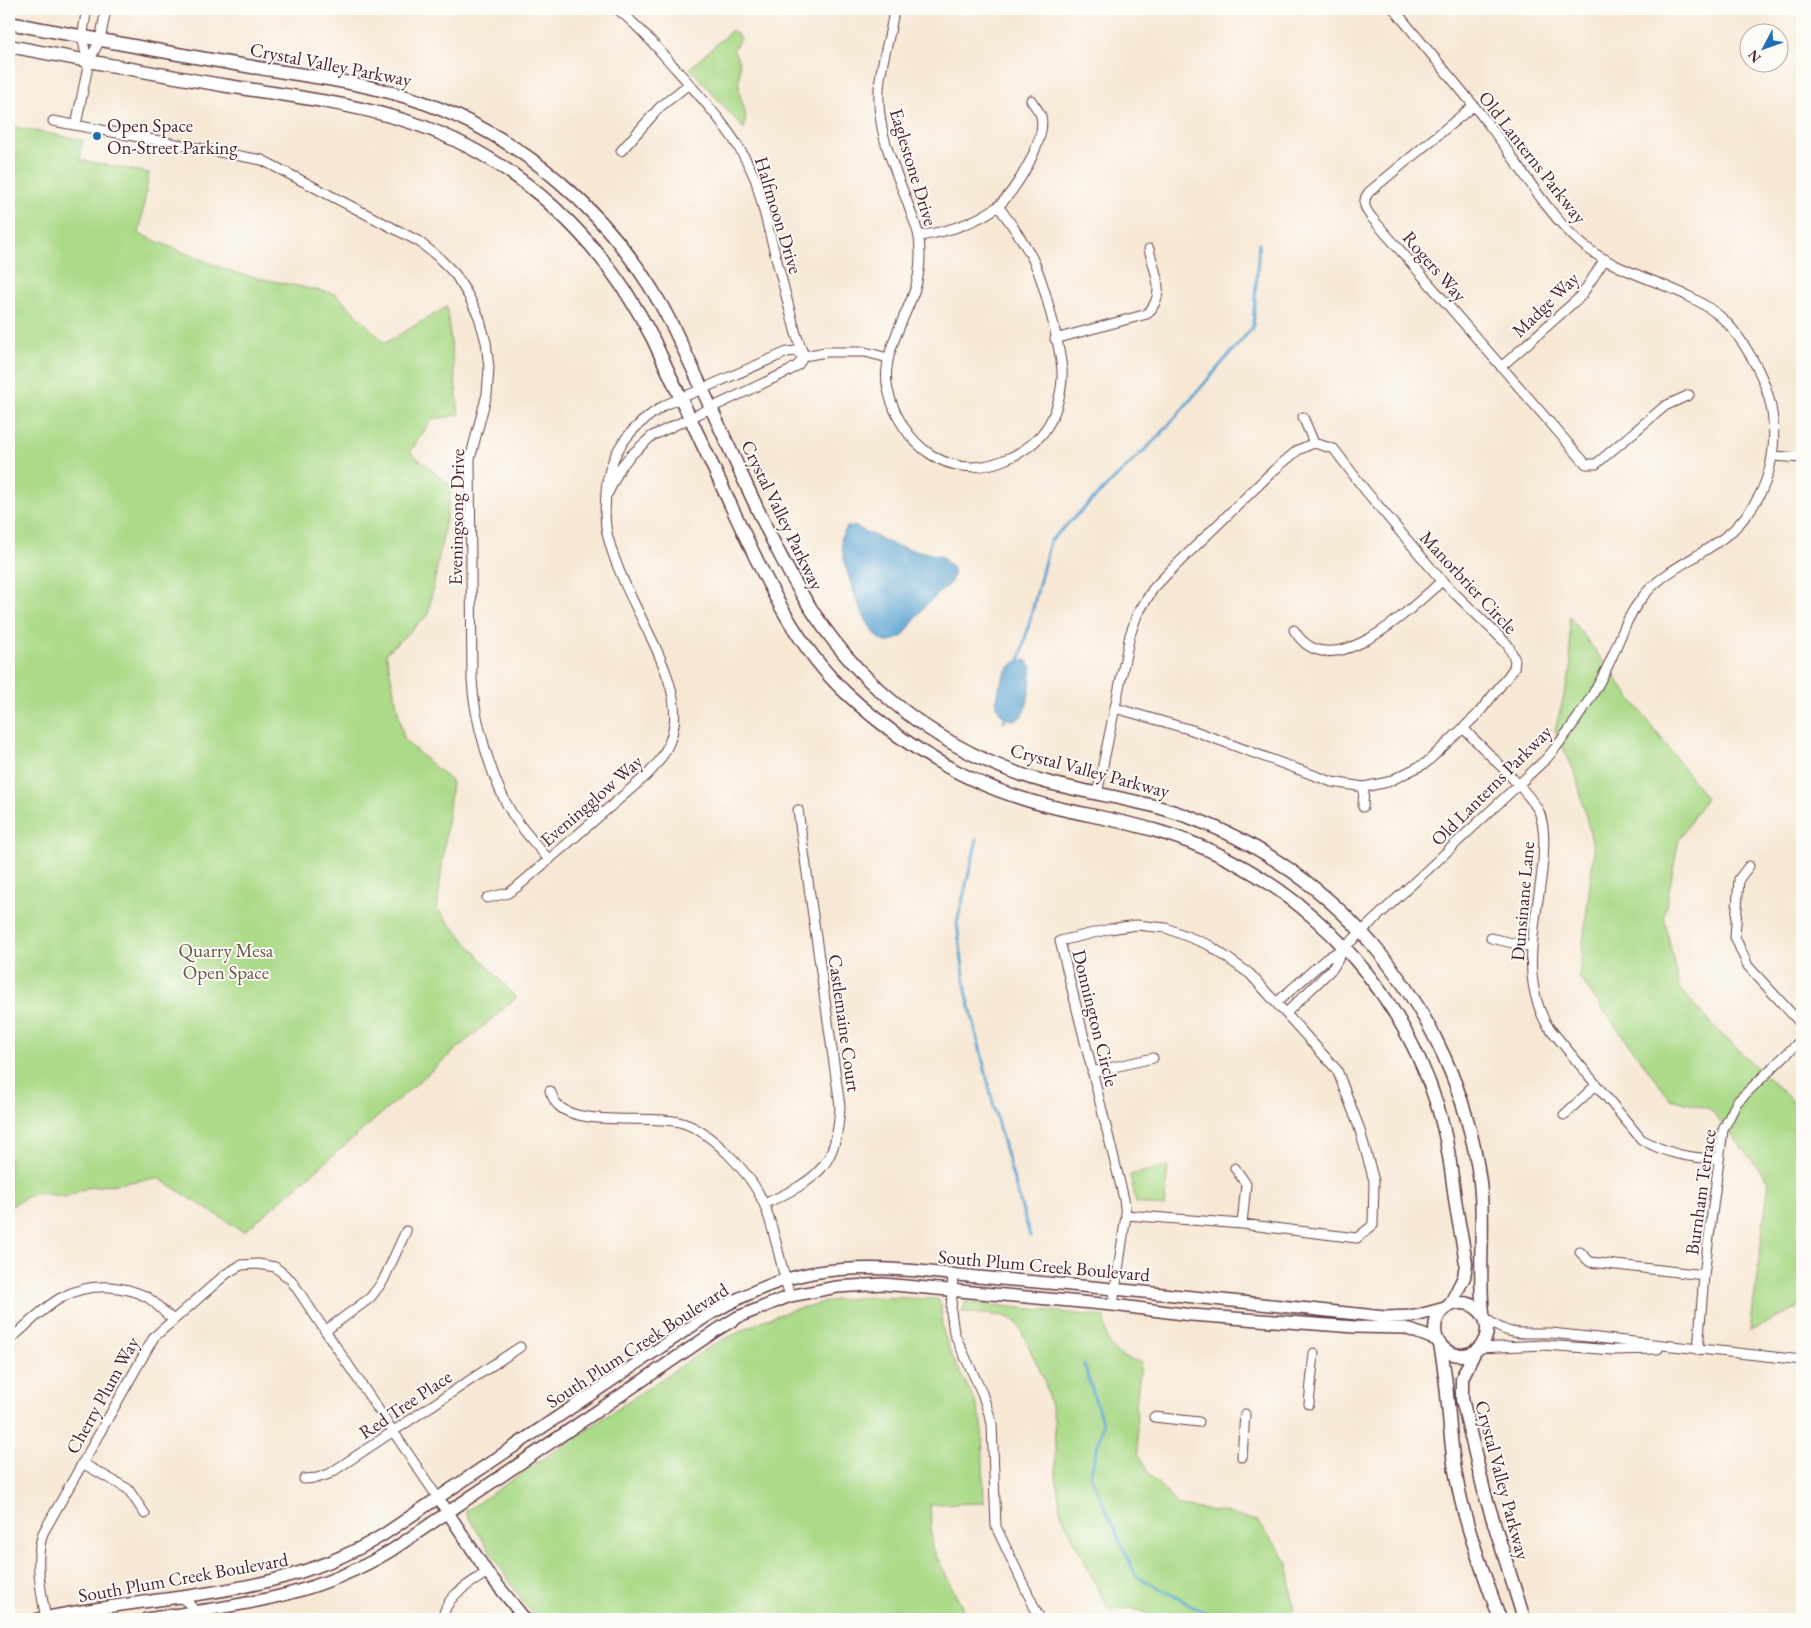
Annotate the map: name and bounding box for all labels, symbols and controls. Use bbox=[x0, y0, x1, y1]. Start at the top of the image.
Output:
north arrow bbox=[1738, 22, 1788, 72]
street label: Crystal Valley Parkway bbox=[248, 37, 415, 93]
text: N bbox=[1743, 46, 1765, 67]
street label: Old Lanterns Parkway bbox=[1473, 86, 1593, 229]
street label: Eaglestone Drive bbox=[884, 105, 943, 229]
place label: Open Space On-Street Parking bbox=[107, 113, 238, 160]
marker: Open Space On-Street Parking bbox=[91, 130, 103, 142]
street label: Halfmoon Drive bbox=[749, 153, 808, 277]
street label: Rogers Way bbox=[1397, 226, 1473, 308]
street label: Madge Way bbox=[1506, 266, 1585, 343]
street label: Crystal Valley Parkway bbox=[735, 436, 830, 595]
street label: Eveningsong Drive bbox=[443, 448, 470, 586]
street label: Manorbrier Circle bbox=[1414, 525, 1523, 639]
street label: Old Lanterns Parkway bbox=[1425, 719, 1558, 851]
street label: Crystal Valley Parkway bbox=[1007, 737, 1173, 804]
street label: Eveningglow Way bbox=[535, 748, 648, 852]
street label: Dunsinane Lane bbox=[1505, 840, 1540, 962]
park label: Quarry Mesa Open Space bbox=[179, 938, 274, 985]
street label: Donnington Circle bbox=[1066, 947, 1125, 1089]
street label: Castlemaine Court bbox=[822, 953, 867, 1093]
street label: Burnham Terrace bbox=[1679, 1128, 1722, 1257]
street label: South Plum Creek Boulevard bbox=[937, 1244, 1151, 1287]
street label: South Plum Creek Boulevard bbox=[541, 1277, 734, 1414]
street label: Cherry Plum Way bbox=[60, 1332, 145, 1458]
street label: Red Tree Place bbox=[354, 1364, 457, 1445]
street label: Crystal Valley Parkway bbox=[1469, 1398, 1536, 1563]
street label: South Plum Creek Boulevard bbox=[76, 1547, 290, 1608]

